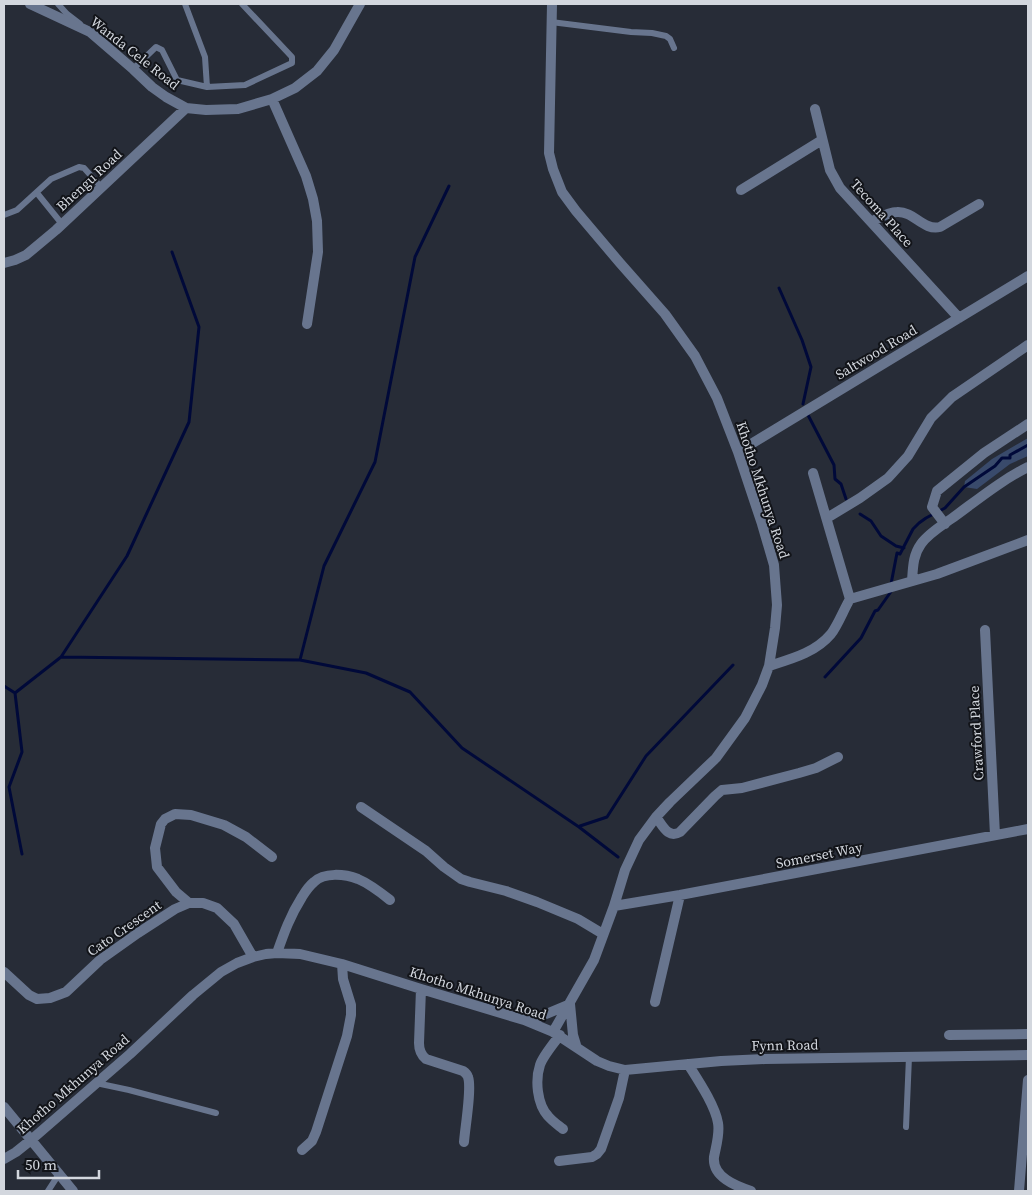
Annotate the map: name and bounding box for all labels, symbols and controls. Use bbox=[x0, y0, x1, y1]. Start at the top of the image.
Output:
street label: Wanda Cele Road bbox=[86, 12, 184, 94]
street label: Bhengu Road bbox=[52, 144, 126, 216]
street label: Tecoma Place bbox=[846, 175, 918, 251]
street label: Saltwood Road bbox=[831, 320, 921, 384]
street label: Khotho Mkhunya Road bbox=[731, 419, 795, 561]
street label: Crawford Place bbox=[964, 685, 988, 781]
street label: Somerset Way bbox=[774, 837, 865, 873]
street label: Cato Crescent bbox=[83, 895, 165, 961]
street label: Khotho Mkhunya Road bbox=[407, 961, 549, 1025]
street label: Khotho Mkhunya Road bbox=[12, 1029, 134, 1138]
street label: Fynn Road bbox=[751, 1034, 819, 1056]
scale bar bbox=[18, 1148, 99, 1180]
text: 50 m bbox=[25, 1154, 57, 1175]

